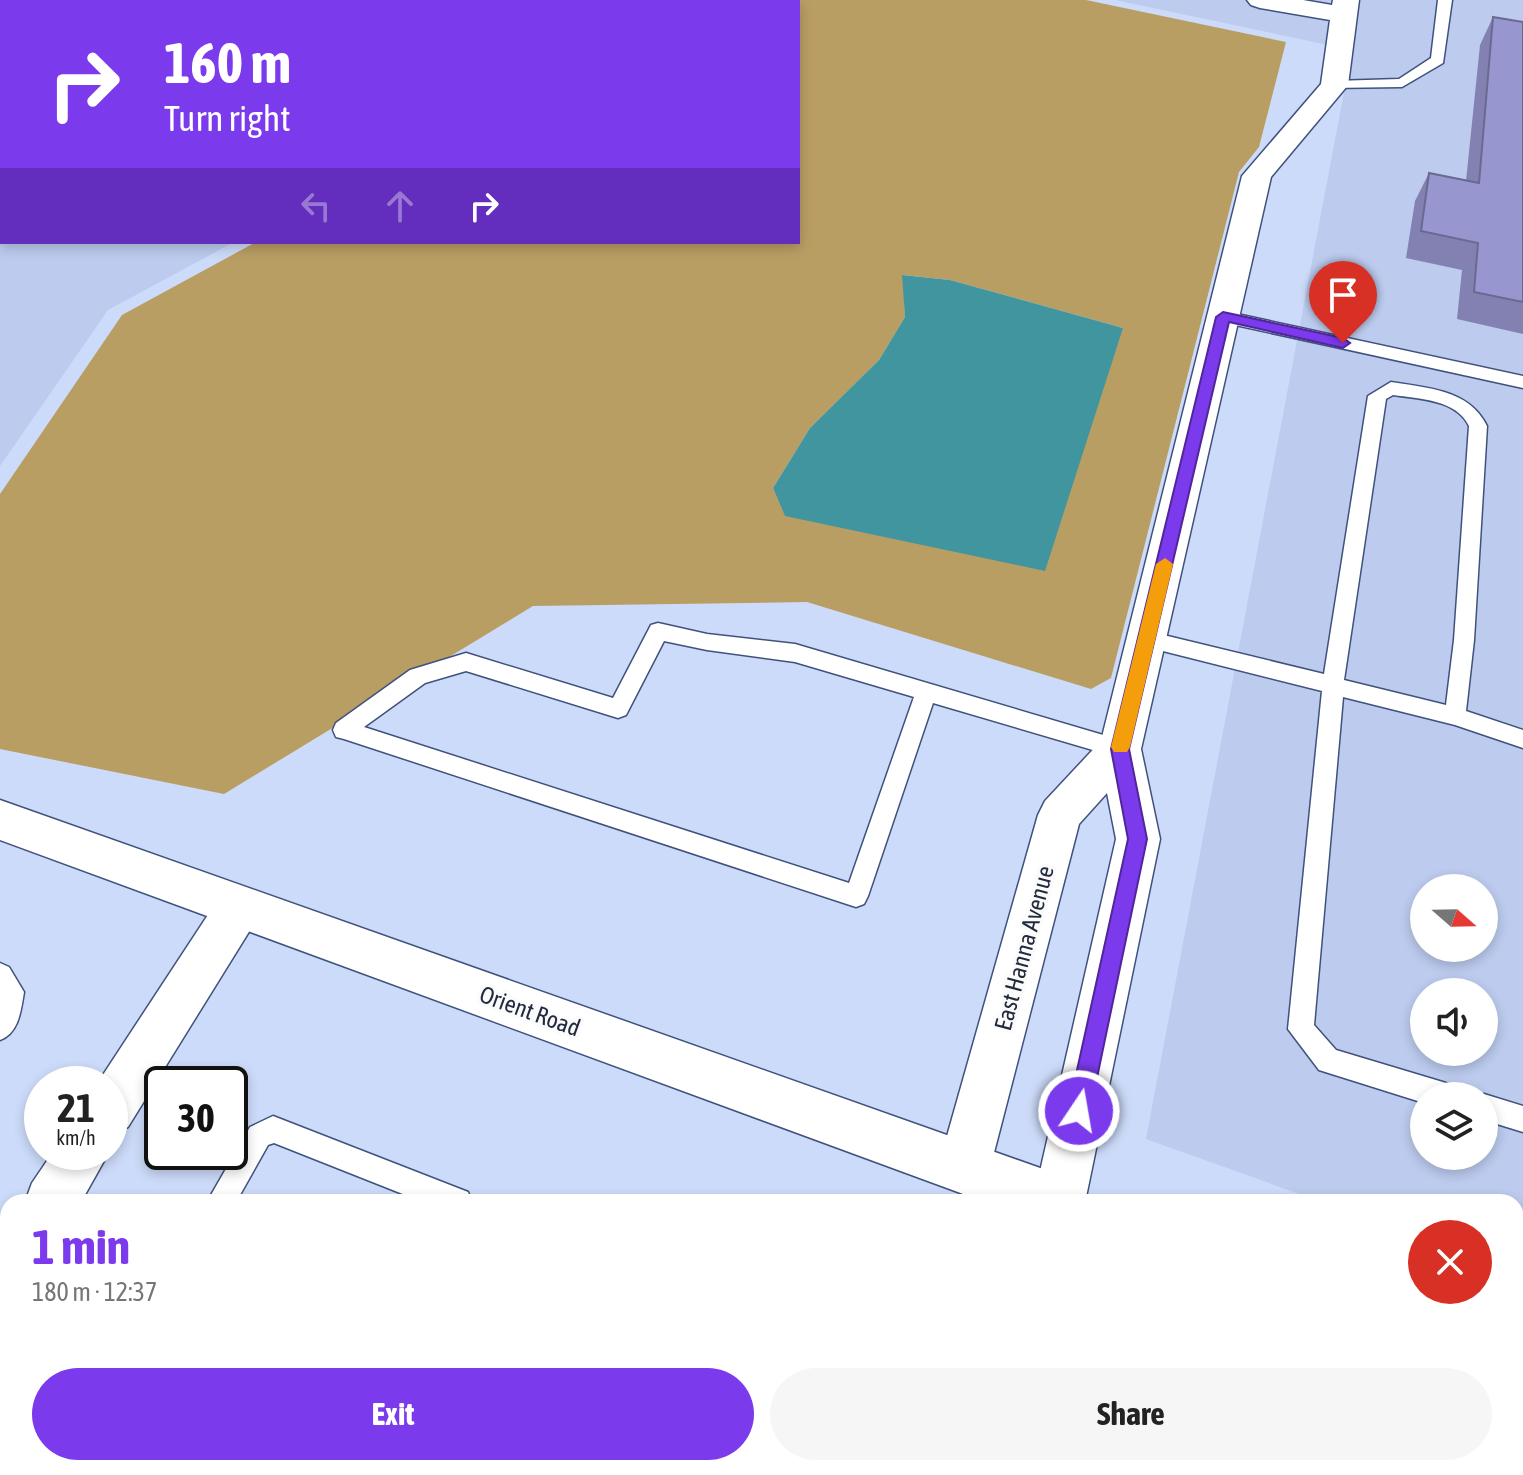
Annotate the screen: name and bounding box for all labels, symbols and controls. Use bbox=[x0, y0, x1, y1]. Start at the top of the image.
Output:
text: 160 m bbox=[164, 31, 291, 95]
icon: right bbox=[32, 32, 136, 136]
text: Turn right bbox=[164, 97, 291, 139]
icon: left bbox=[294, 184, 338, 228]
icon: ahead bbox=[378, 184, 422, 228]
icon: right bbox=[462, 184, 506, 228]
pin bbox=[1309, 261, 1377, 343]
icon: arrive bbox=[1321, 273, 1365, 317]
street label: East Hanna Avenue bbox=[989, 863, 1059, 1033]
north arrow bbox=[1410, 874, 1498, 962]
map controls bbox=[1410, 874, 1498, 1170]
button: sound bbox=[1410, 978, 1498, 1066]
street label: Orient Road bbox=[476, 980, 584, 1042]
speed limit sign: 30 bbox=[144, 1066, 248, 1170]
position arrow bbox=[1037, 1069, 1121, 1153]
button: layers bbox=[1410, 1082, 1498, 1170]
text: 21 bbox=[57, 1085, 95, 1130]
text: km/h bbox=[56, 1126, 96, 1149]
text: 1 min bbox=[32, 1219, 130, 1274]
button: close bbox=[1408, 1220, 1492, 1304]
text: 180 m · 12:37 bbox=[32, 1277, 157, 1307]
button: Exit bbox=[32, 1368, 754, 1460]
button: Share bbox=[770, 1368, 1492, 1460]

